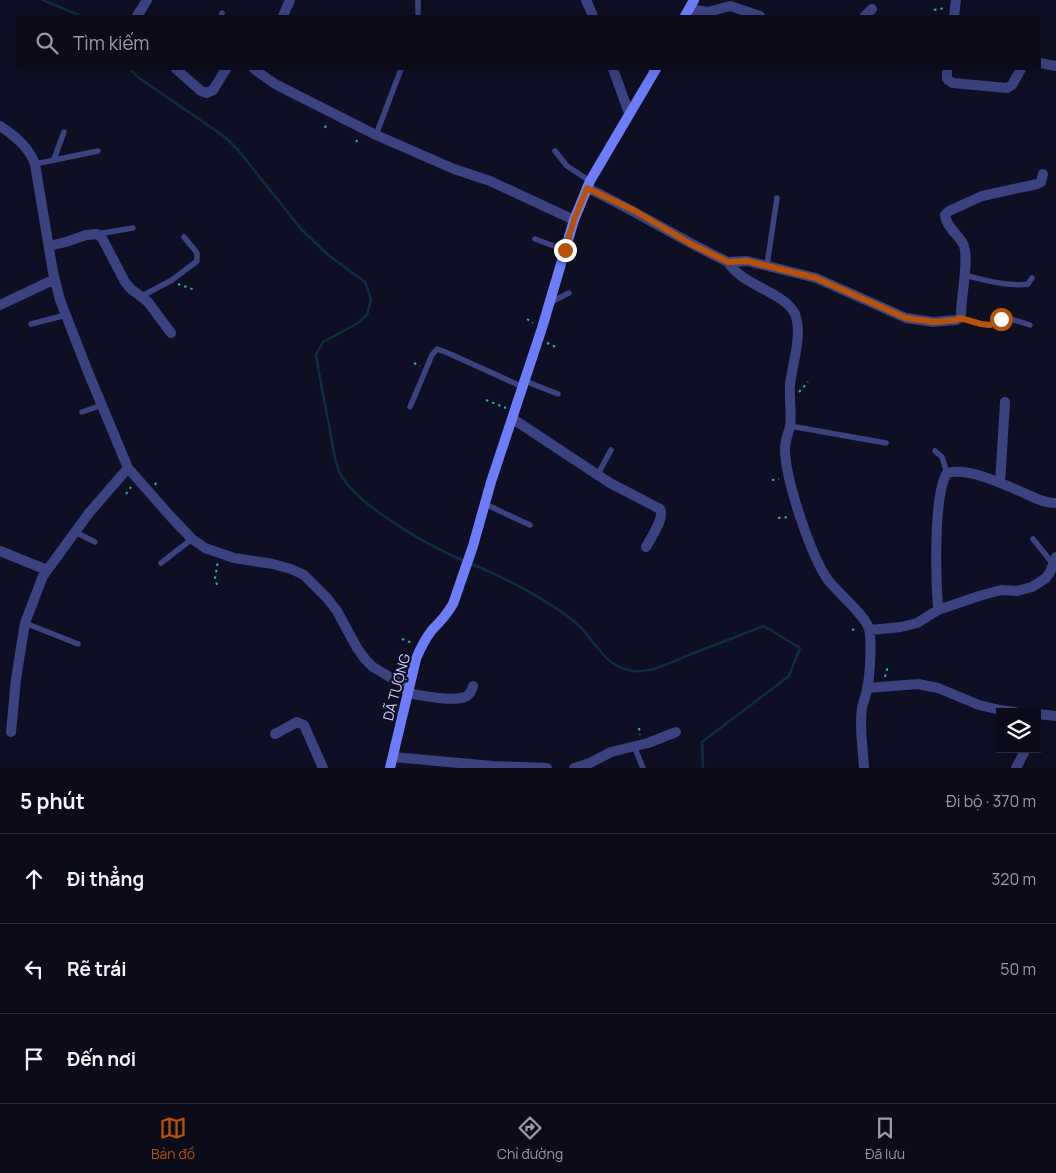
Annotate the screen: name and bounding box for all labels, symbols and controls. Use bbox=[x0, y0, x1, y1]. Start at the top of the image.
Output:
search box bbox=[15, 15, 1041, 70]
icon: search bbox=[33, 29, 61, 57]
text: Tìm kiếm bbox=[73, 30, 149, 56]
route end bbox=[554, 239, 577, 262]
route start bbox=[990, 308, 1013, 331]
street label: DÃ TƯỢNG bbox=[378, 651, 414, 723]
map controls bbox=[996, 708, 1041, 753]
button: layers bbox=[996, 708, 1041, 753]
text: 5 phút bbox=[20, 787, 85, 815]
text: Đi bộ · 370 m bbox=[946, 790, 1036, 812]
icon: ahead bbox=[20, 865, 48, 893]
text: Đi thẳng bbox=[67, 866, 144, 892]
text: 320 m bbox=[992, 868, 1036, 890]
icon: left bbox=[20, 955, 48, 983]
text: Rẽ trái bbox=[67, 956, 127, 982]
text: 50 m bbox=[1000, 958, 1036, 980]
icon: arrive bbox=[20, 1045, 48, 1073]
text: Đến nơi bbox=[67, 1046, 136, 1072]
tab: Bản đồ bbox=[151, 1114, 195, 1163]
tab: Chỉ đường bbox=[497, 1114, 563, 1163]
tab: Đã lưu bbox=[865, 1114, 905, 1163]

